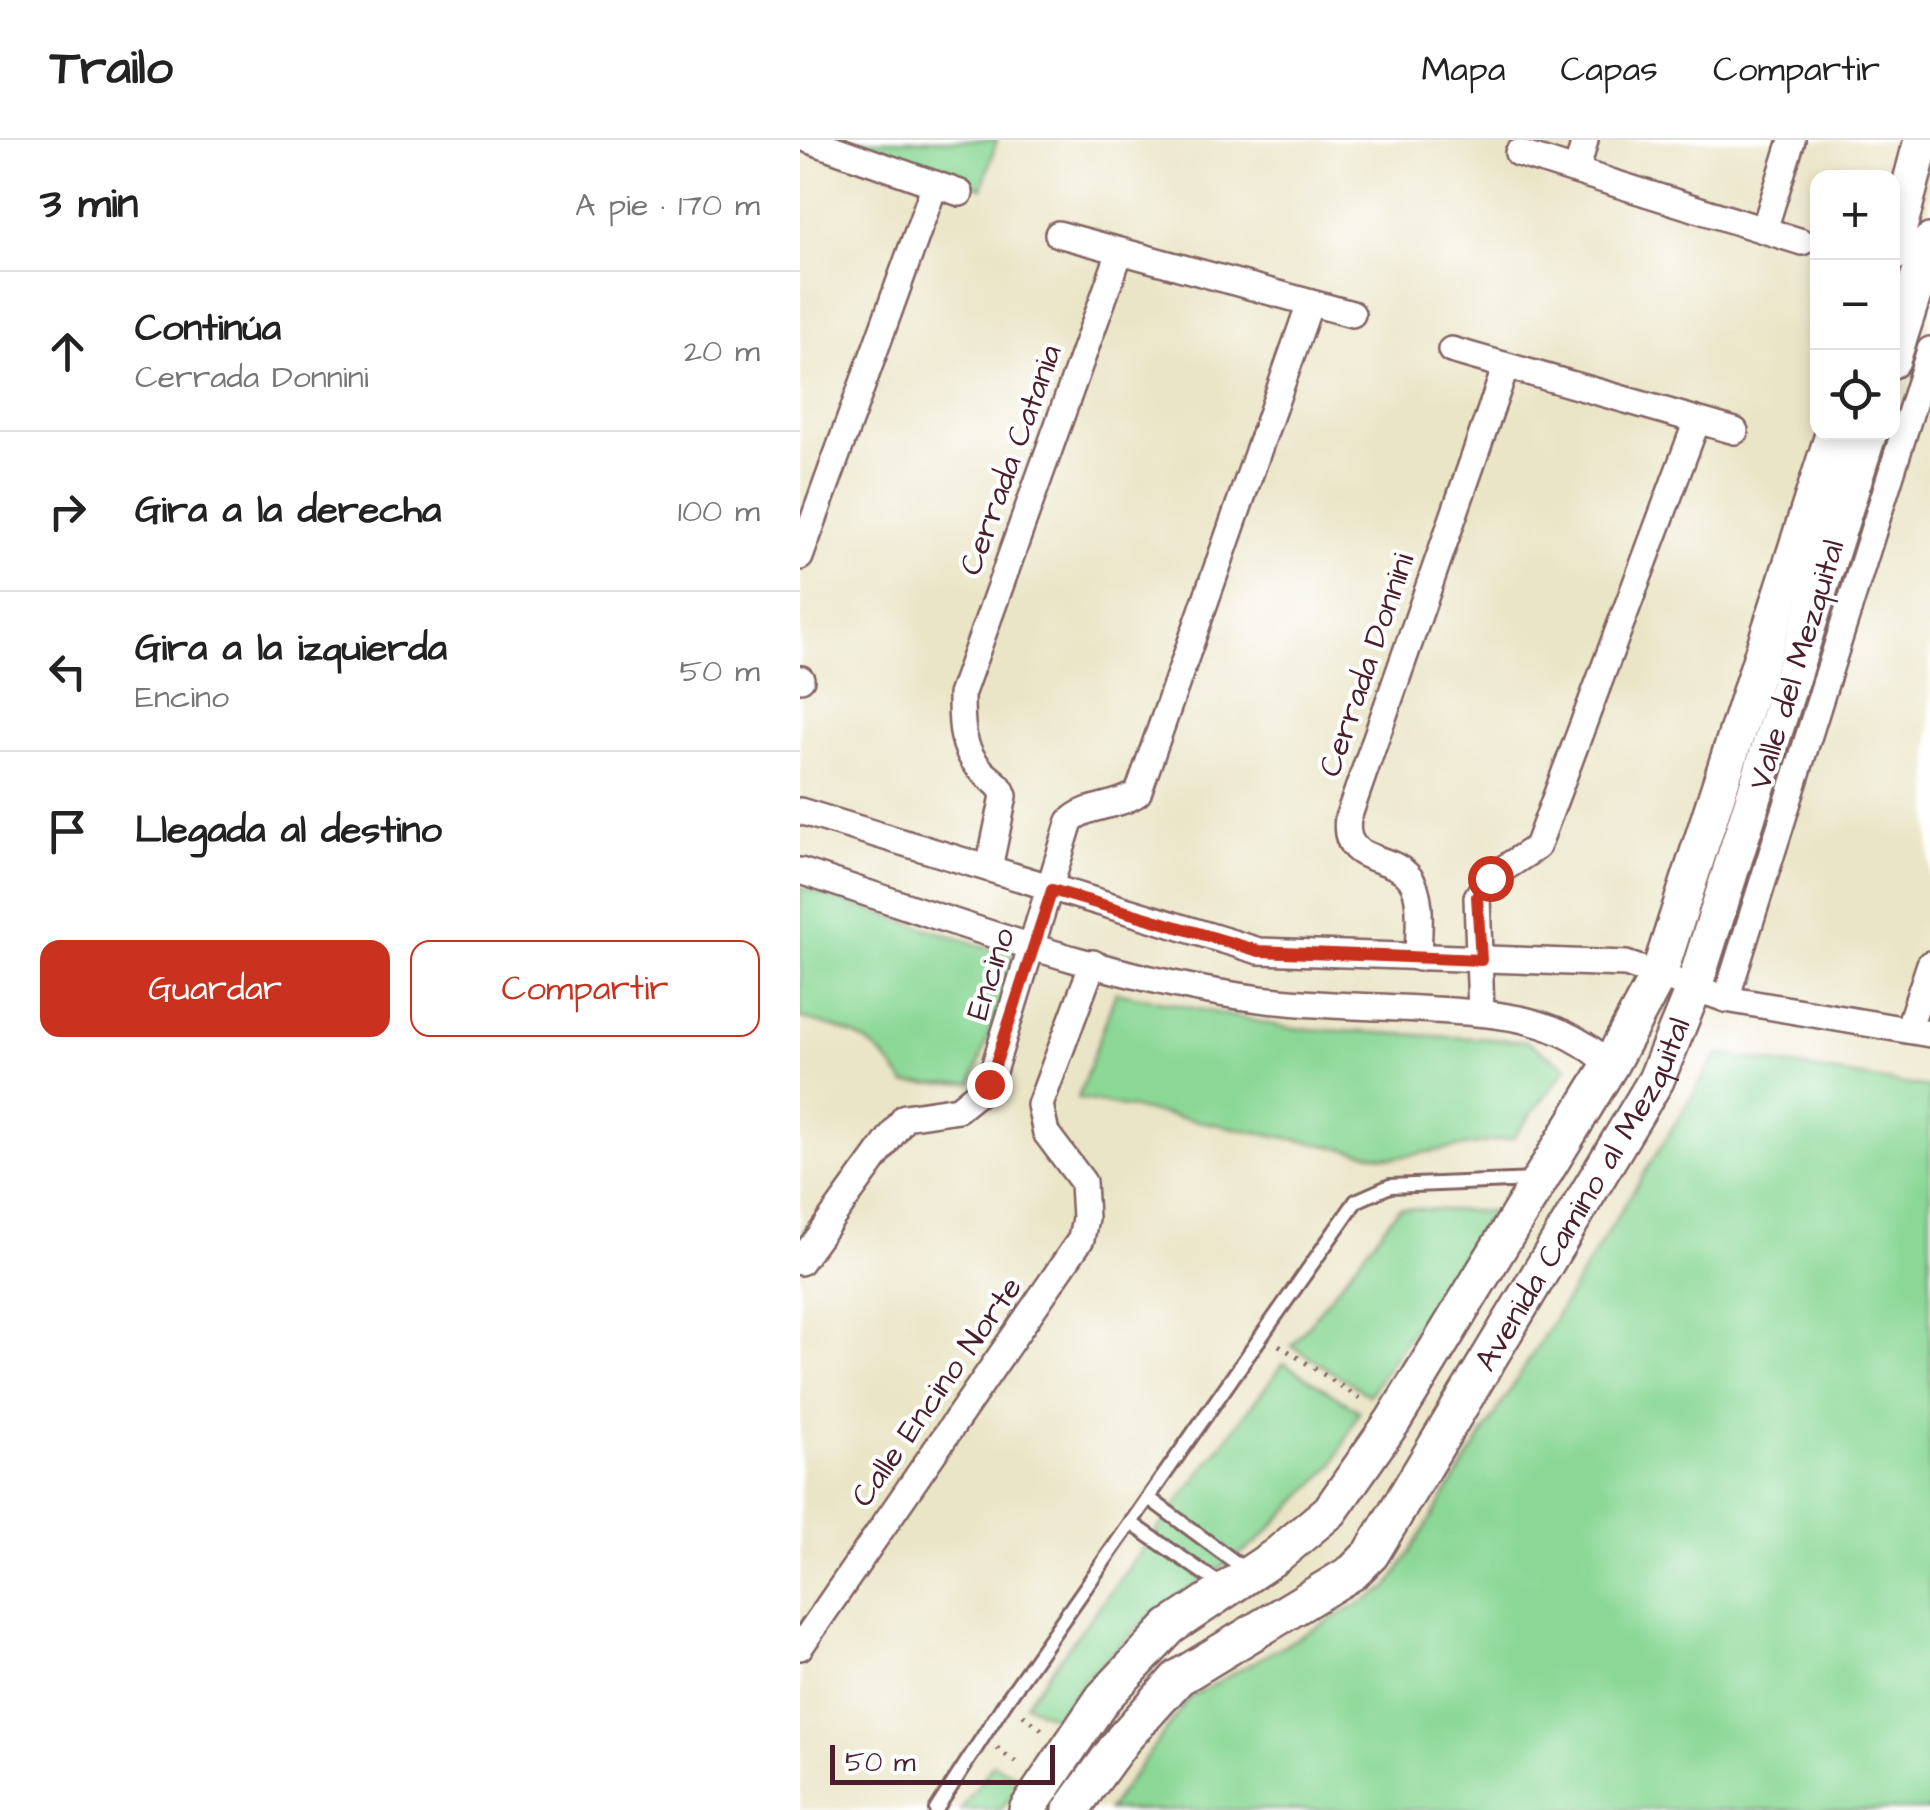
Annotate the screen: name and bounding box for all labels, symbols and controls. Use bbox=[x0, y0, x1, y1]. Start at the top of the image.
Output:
text: Trailo bbox=[50, 36, 173, 102]
text: Mapa bbox=[1421, 45, 1505, 94]
text: Capas bbox=[1560, 45, 1658, 94]
text: Compartir bbox=[1713, 45, 1880, 94]
map controls bbox=[1810, 170, 1900, 440]
button: + bbox=[1810, 170, 1900, 260]
text: 3 min bbox=[40, 176, 138, 234]
text: A pie · 170 m bbox=[575, 183, 760, 228]
button: − bbox=[1810, 260, 1900, 350]
text: Continúa bbox=[135, 303, 281, 355]
icon: ahead bbox=[40, 324, 95, 379]
text: 20 m bbox=[684, 329, 760, 374]
street label: Cerrada Catania bbox=[948, 338, 1074, 582]
button: locate bbox=[1810, 350, 1900, 440]
text: Cerrada Donnini bbox=[135, 355, 369, 400]
icon: right bbox=[40, 484, 95, 539]
text: Gira a la derecha bbox=[135, 485, 441, 537]
text: 100 m bbox=[678, 489, 760, 534]
street label: Valle del Mezquital bbox=[1738, 534, 1856, 796]
street label: Cerrada Donnini bbox=[1308, 547, 1426, 783]
text: Gira a la izquierda bbox=[135, 623, 447, 675]
icon: left bbox=[40, 644, 95, 699]
text: 50 m bbox=[679, 649, 760, 694]
text: Encino bbox=[135, 675, 229, 720]
icon: arrive bbox=[40, 804, 95, 859]
text: Llegada al destino bbox=[135, 805, 442, 857]
route start bbox=[1468, 856, 1514, 902]
street label: Encino bbox=[955, 922, 1027, 1026]
button: Guardar bbox=[40, 940, 390, 1037]
button: Compartir bbox=[410, 940, 760, 1037]
street label: Avenida Camino al Mezquital bbox=[1463, 1011, 1702, 1380]
route end bbox=[967, 1062, 1013, 1108]
street label: Calle Encino Norte bbox=[841, 1268, 1033, 1516]
scale bar bbox=[830, 1740, 1055, 1784]
text: 50 m bbox=[845, 1743, 916, 1782]

